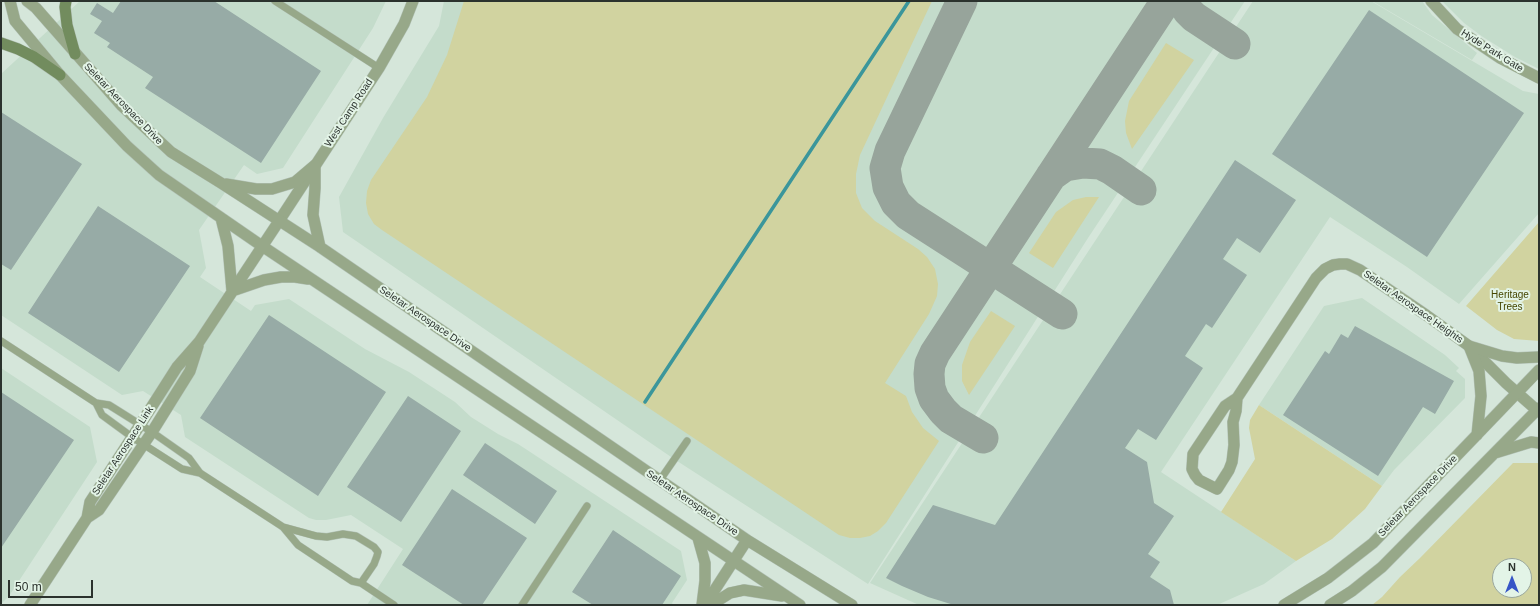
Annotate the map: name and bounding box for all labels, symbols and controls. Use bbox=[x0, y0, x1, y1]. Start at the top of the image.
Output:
street label: Hyde Park Gate bbox=[1459, 27, 1525, 75]
street label: Seletar Aerospace Drive bbox=[81, 61, 165, 147]
street label: West Camp Road bbox=[323, 77, 375, 149]
street label: Seletar Aerospace Heights bbox=[1361, 268, 1465, 346]
street label: Seletar Aerospace Drive bbox=[377, 284, 473, 354]
park label: Heritage Trees bbox=[1491, 289, 1529, 312]
street label: Seletar Aerospace Link bbox=[90, 404, 156, 498]
street label: Seletar Aerospace Drive bbox=[1376, 453, 1460, 539]
street label: Seletar Aerospace Drive bbox=[644, 468, 740, 538]
north arrow bbox=[1492, 558, 1532, 598]
text: N bbox=[1508, 561, 1516, 573]
scale bar bbox=[10, 572, 95, 598]
text: 50 m bbox=[15, 580, 42, 594]

